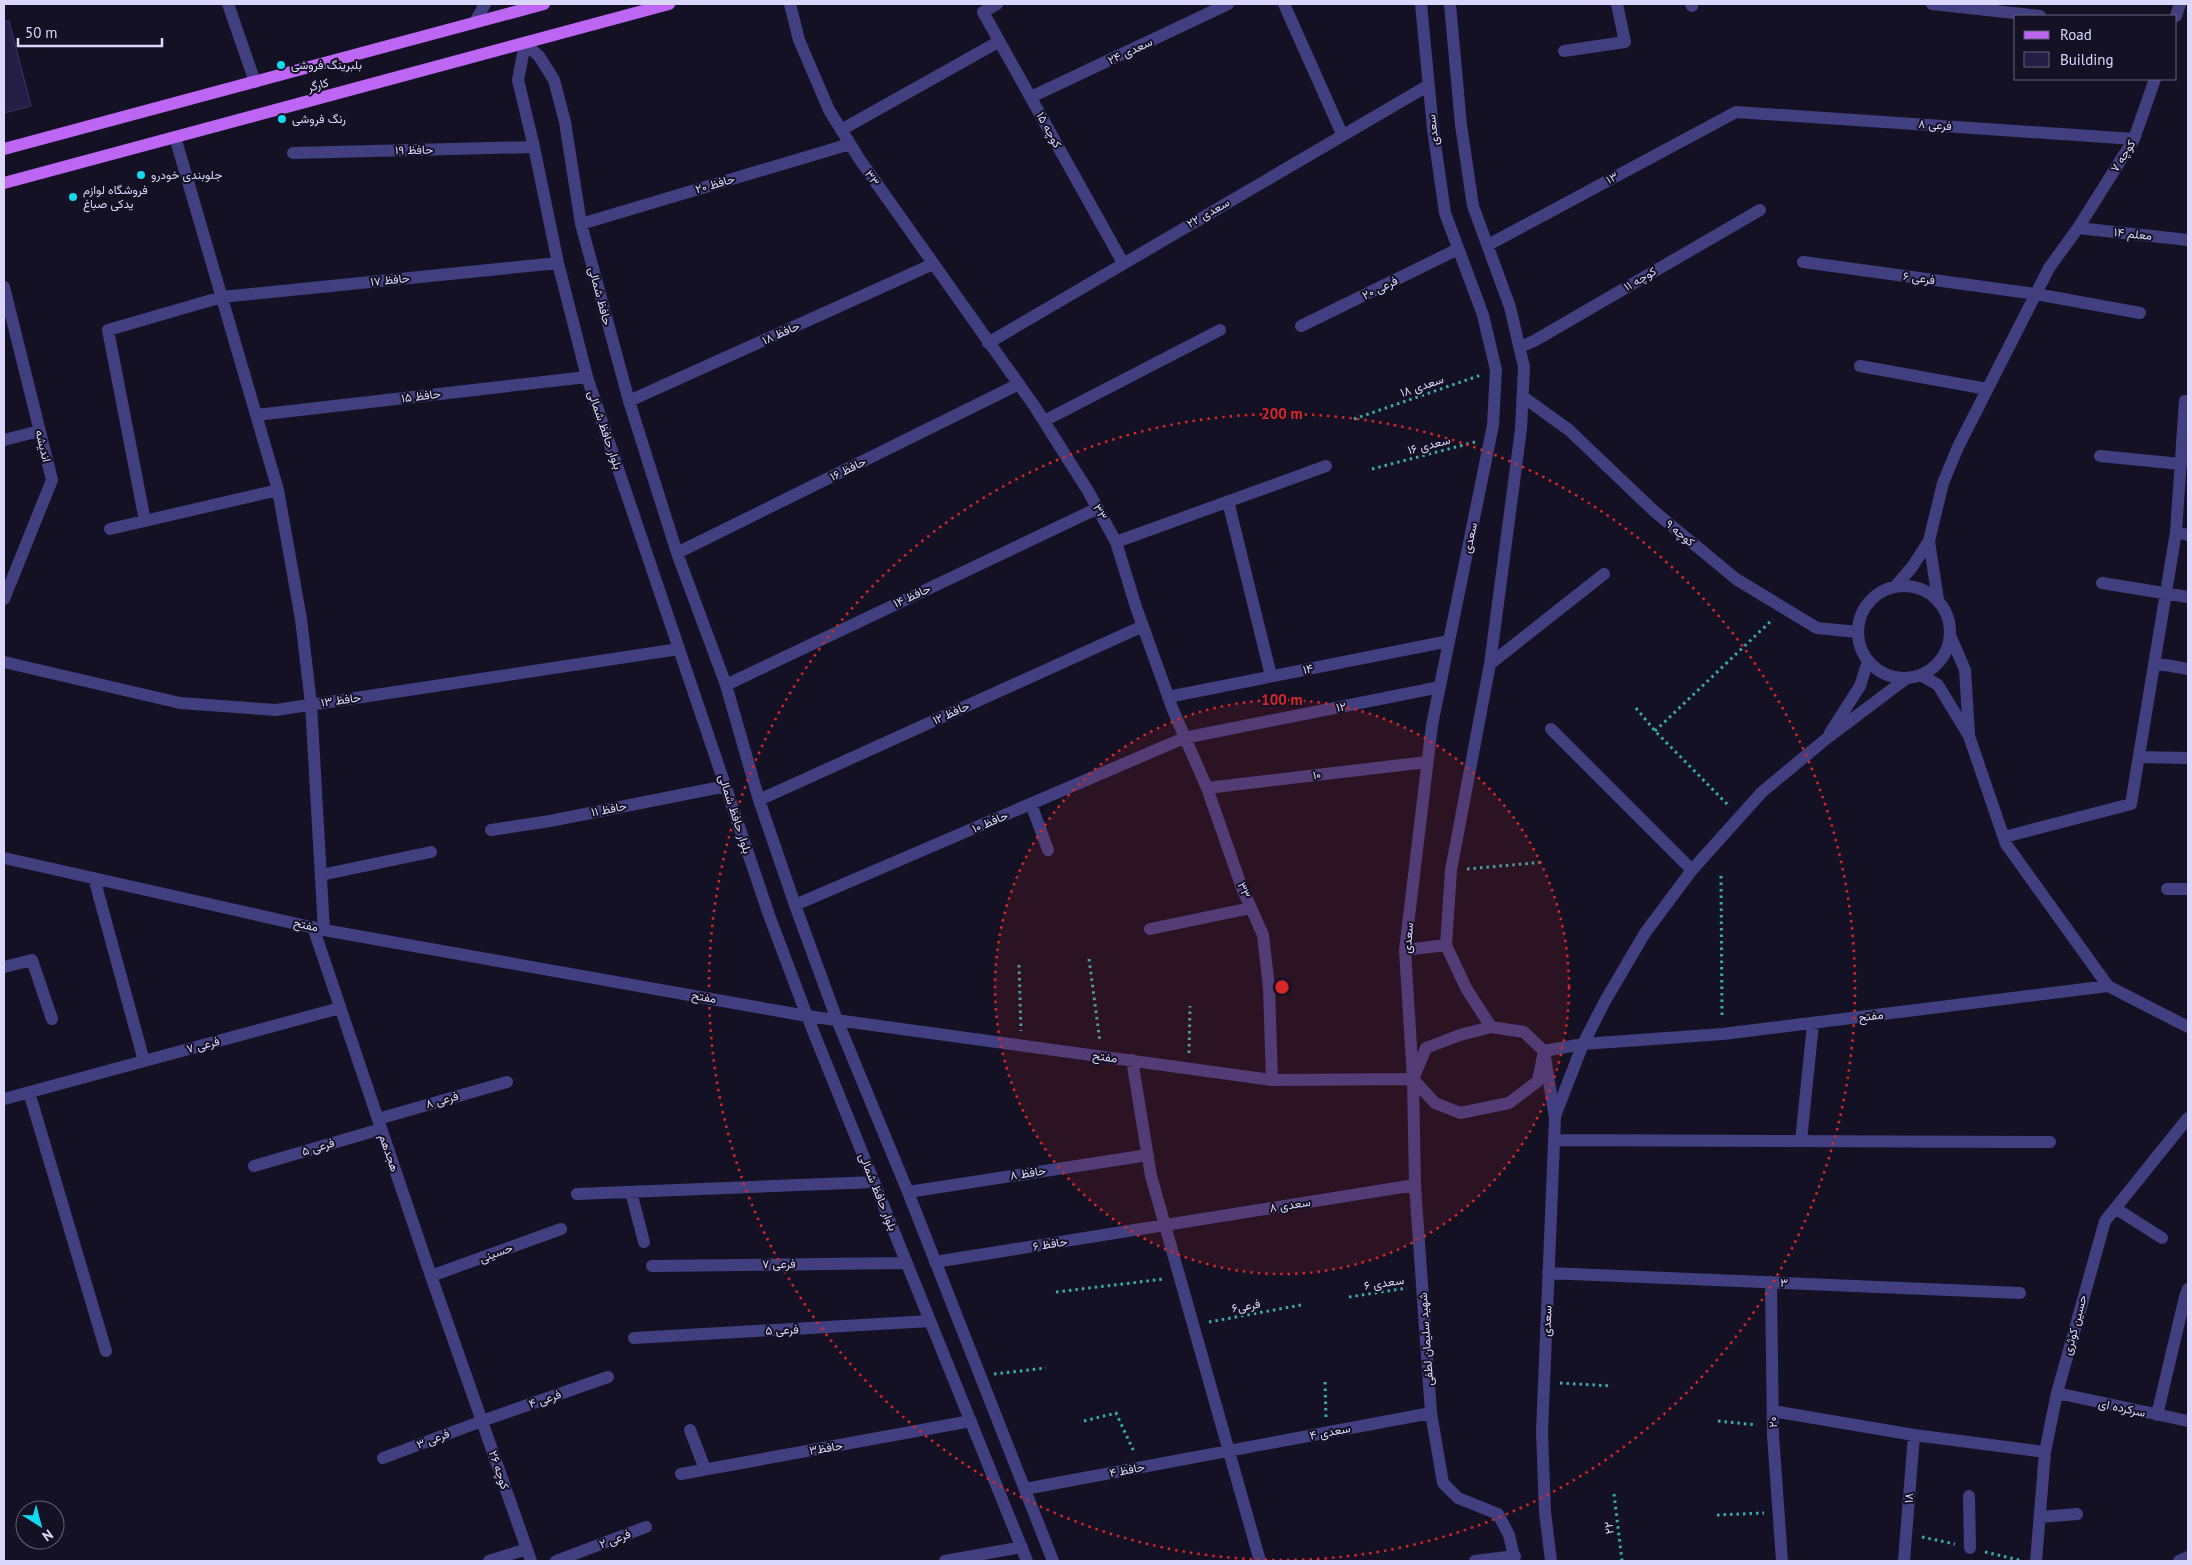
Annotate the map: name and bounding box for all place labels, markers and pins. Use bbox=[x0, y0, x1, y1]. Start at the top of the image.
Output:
place label: بلبرینگ فروشی bbox=[291, 57, 362, 73]
marker: بلبرینگ فروشی bbox=[275, 59, 287, 71]
place label: رنگ فروشی bbox=[292, 111, 346, 127]
marker: رنگ فروشی bbox=[276, 113, 288, 125]
place label: جلوبندی خودرو bbox=[151, 167, 222, 183]
marker: جلوبندی خودرو bbox=[135, 169, 147, 181]
place label: فروشگاه لوازم یدکی صباغ bbox=[83, 182, 148, 213]
marker: فروشگاه لوازم یدکی صباغ bbox=[67, 191, 79, 203]
centre of rings bbox=[1273, 978, 1291, 996]

